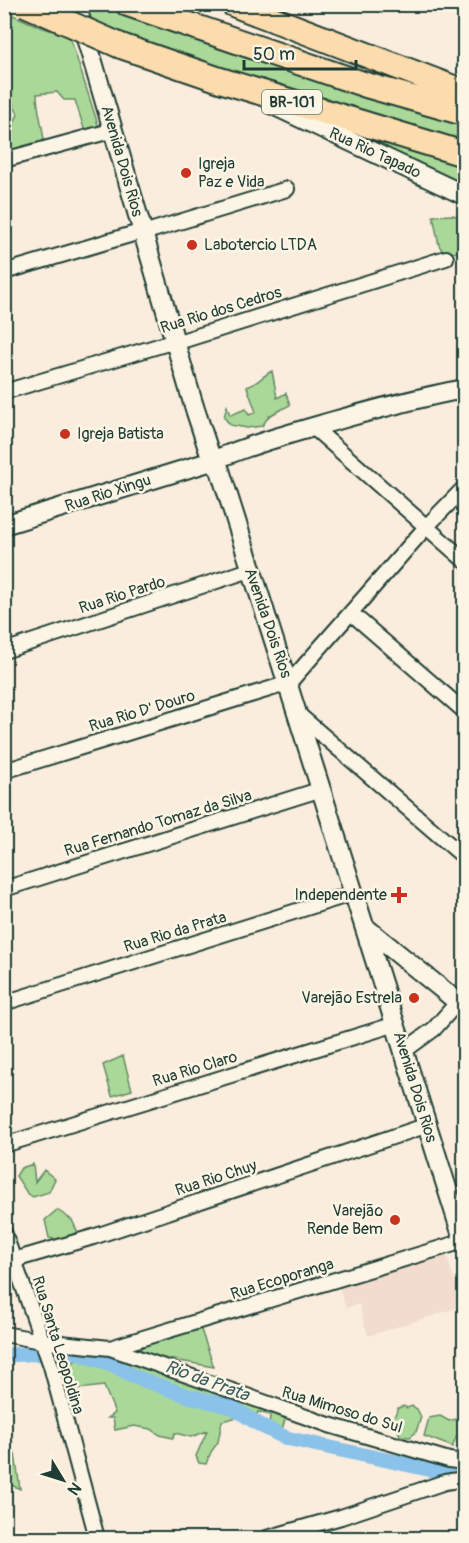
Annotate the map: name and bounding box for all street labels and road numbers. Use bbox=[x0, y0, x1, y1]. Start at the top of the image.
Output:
road number: BR-101 bbox=[262, 90, 322, 114]
street label: Avenida Dois Rios bbox=[97, 103, 147, 219]
street label: Rua Rio Tapado bbox=[326, 123, 424, 183]
street label: Rua Rio dos Cedros bbox=[158, 282, 284, 338]
street label: Rua Rio Xingu bbox=[62, 470, 154, 516]
street label: Avenida Dois Rios bbox=[240, 565, 296, 681]
street label: Rua Rio Pardo bbox=[76, 572, 168, 618]
street label: Rua Rio D' Douro bbox=[87, 685, 198, 737]
street label: Rua Fernando Tomaz da Silva bbox=[62, 785, 254, 861]
street label: Rua Rio da Prata bbox=[121, 907, 229, 957]
street label: Avenida Dois Rios bbox=[389, 1029, 441, 1145]
street label: Rua Rio Claro bbox=[150, 1047, 240, 1091]
street label: Rua Rio Chuy bbox=[173, 1155, 260, 1201]
street label: Rua Ecoporanga bbox=[228, 1254, 336, 1304]
street label: Rua Santa Leopoldina bbox=[27, 1273, 89, 1417]
street label: Rua Mimoso do Sul bbox=[279, 1382, 405, 1438]

